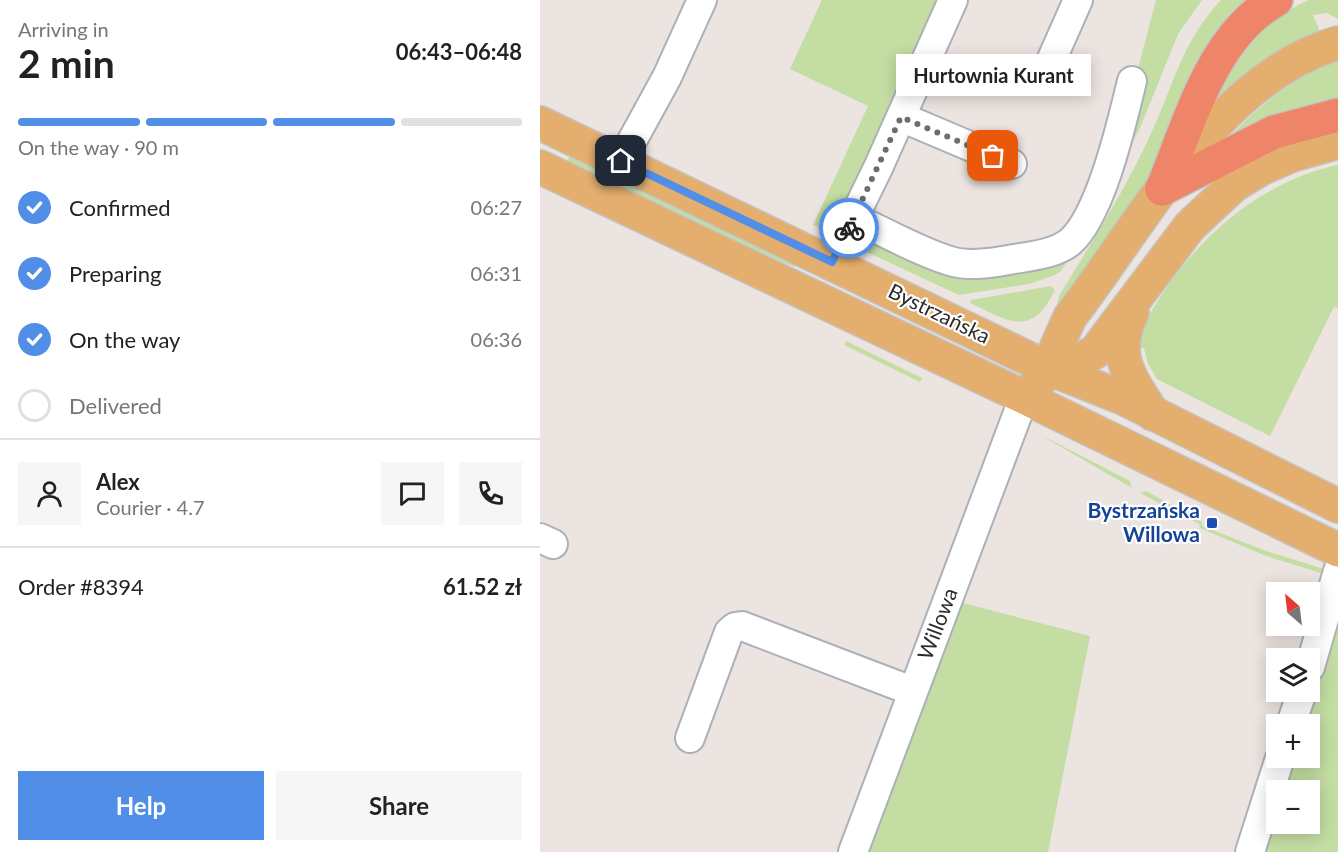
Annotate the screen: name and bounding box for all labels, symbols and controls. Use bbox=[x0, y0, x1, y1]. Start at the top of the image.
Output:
text: Arriving in bbox=[18, 17, 109, 41]
text: 06:43–06:48 bbox=[396, 38, 522, 65]
text: 2 min bbox=[18, 40, 115, 86]
callout: Hurtownia Kurant bbox=[896, 54, 1090, 96]
text: Hurtownia Kurant bbox=[913, 63, 1074, 87]
pin bbox=[967, 130, 1018, 181]
text: On the way · 90 m bbox=[18, 135, 179, 159]
pin bbox=[595, 135, 646, 186]
icon: bag bbox=[976, 139, 1009, 172]
icon: home bbox=[604, 144, 637, 177]
icon: check bbox=[18, 191, 51, 224]
text: Confirmed bbox=[69, 194, 171, 221]
text: 06:27 bbox=[471, 195, 522, 219]
courier bbox=[819, 198, 879, 258]
icon: bike bbox=[833, 212, 866, 245]
icon: check bbox=[18, 257, 51, 290]
text: Preparing bbox=[69, 260, 161, 287]
text: 06:31 bbox=[471, 261, 522, 285]
street label: Bystrzańska bbox=[885, 277, 995, 348]
icon: check bbox=[18, 323, 51, 356]
text: On the way bbox=[69, 326, 180, 353]
text: 06:36 bbox=[471, 327, 522, 351]
text: Delivered bbox=[69, 392, 162, 419]
button: person bbox=[18, 462, 81, 525]
button: chat bbox=[381, 462, 444, 525]
button: phone bbox=[459, 462, 522, 525]
text: Alex bbox=[96, 468, 140, 495]
text: Courier · 4.7 bbox=[96, 495, 205, 519]
place label: Bystrzańska Willowa bbox=[1087, 497, 1200, 546]
marker: Bystrzańska Willowa bbox=[1205, 516, 1219, 530]
text: Order #8394 bbox=[18, 573, 144, 600]
text: 61.52 zł bbox=[443, 573, 522, 600]
north arrow bbox=[1266, 582, 1320, 636]
map controls bbox=[1266, 582, 1320, 834]
street label: Willowa bbox=[911, 584, 962, 663]
button: layers bbox=[1266, 648, 1320, 702]
button: + bbox=[1266, 714, 1320, 768]
button: Help bbox=[18, 771, 264, 840]
button: Share bbox=[276, 771, 522, 840]
button: − bbox=[1266, 780, 1320, 834]

